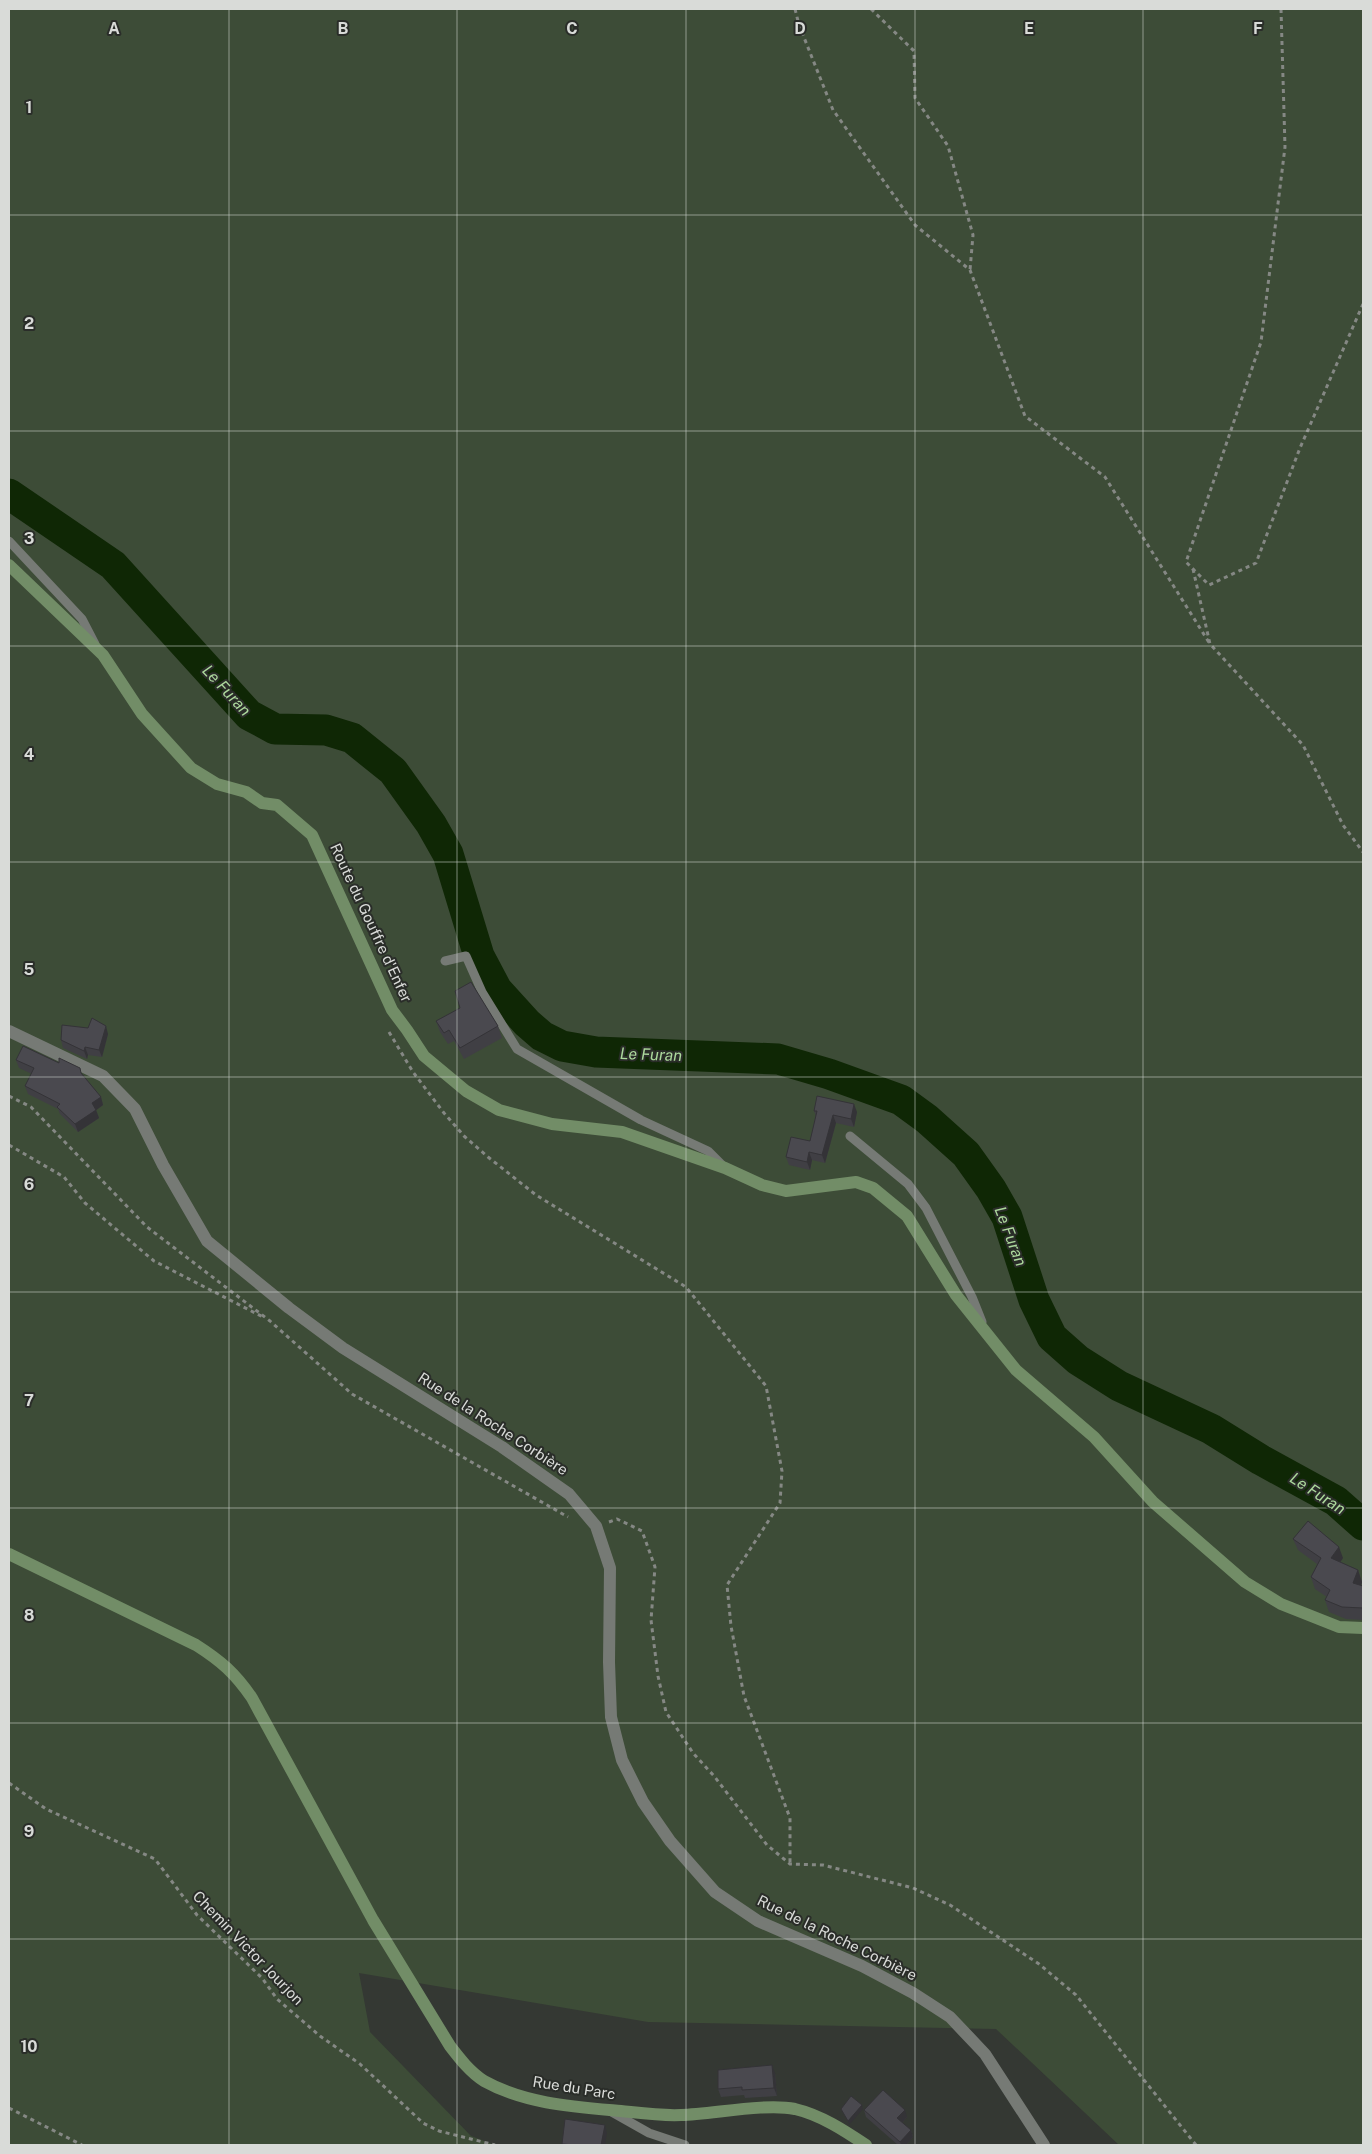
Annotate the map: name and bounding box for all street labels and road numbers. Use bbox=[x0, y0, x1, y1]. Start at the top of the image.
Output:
street label: Route du Gouffre d'Enfer bbox=[327, 841, 416, 1005]
street label: Rue de la Roche Corbière bbox=[415, 1369, 571, 1478]
street label: Chemin Victor Jourjon bbox=[190, 1887, 307, 2008]
street label: Rue de la Roche Corbière bbox=[755, 1892, 920, 1984]
street label: Rue du Parc bbox=[532, 2073, 617, 2102]

